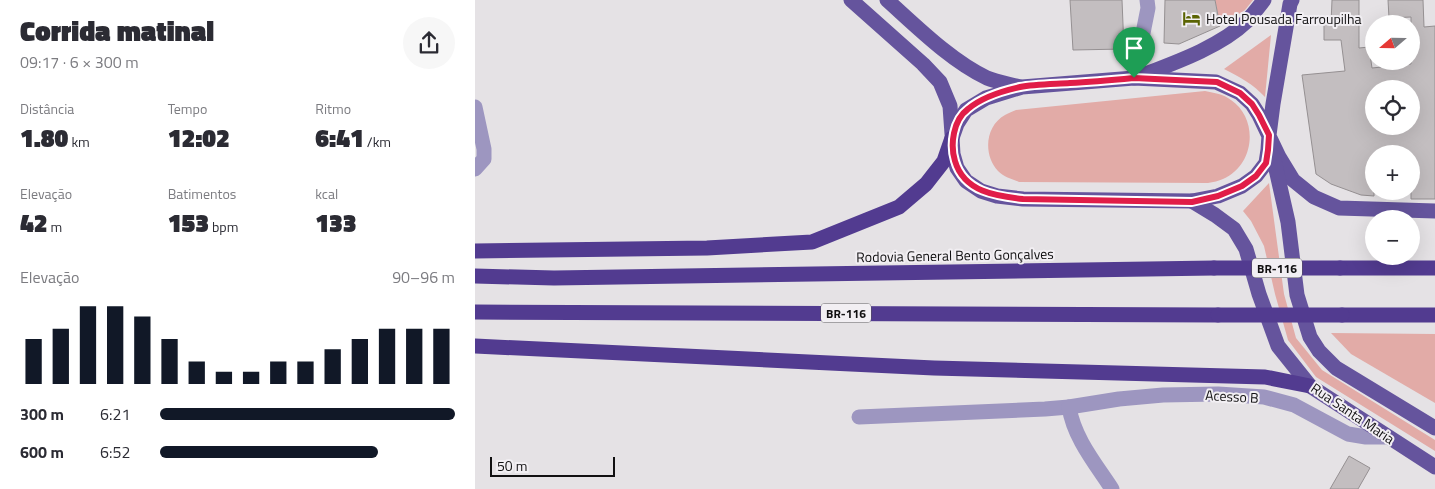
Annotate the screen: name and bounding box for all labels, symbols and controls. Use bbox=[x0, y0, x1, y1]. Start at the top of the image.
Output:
hotel icon: Hotel Pousada Farroupilha bbox=[1182, 8, 1202, 28]
place label: Hotel Pousada Farroupilha bbox=[1206, 8, 1362, 29]
text: Corrida matinal bbox=[20, 9, 214, 52]
north arrow bbox=[1365, 15, 1420, 70]
map controls bbox=[1365, 15, 1420, 265]
button: share bbox=[403, 17, 455, 69]
pin bbox=[1113, 27, 1155, 78]
icon: arrive bbox=[1120, 34, 1148, 62]
text: 09:17 · 6 × 300 m bbox=[20, 50, 139, 74]
button: locate bbox=[1365, 80, 1420, 135]
text: Distância bbox=[20, 98, 74, 119]
text: Tempo bbox=[168, 98, 207, 119]
text: Ritmo bbox=[315, 98, 351, 119]
text: 1.80 bbox=[20, 119, 68, 157]
text: 12:02 bbox=[168, 119, 230, 157]
text: 6:41 bbox=[315, 119, 364, 157]
text: km bbox=[68, 131, 90, 152]
text: /km bbox=[364, 131, 391, 152]
button: + bbox=[1365, 145, 1420, 200]
text: Elevação bbox=[20, 183, 72, 204]
text: Batimentos bbox=[168, 183, 236, 204]
text: kcal bbox=[315, 183, 338, 204]
text: 42 bbox=[20, 204, 48, 242]
text: 153 bbox=[168, 204, 209, 242]
text: 133 bbox=[315, 204, 357, 242]
button: − bbox=[1365, 210, 1420, 265]
text: m bbox=[48, 216, 62, 237]
text: bpm bbox=[209, 216, 238, 237]
street label: Rodovia General Bento Gonçalves bbox=[856, 243, 1054, 267]
road number: BR-116 bbox=[1252, 258, 1302, 278]
text: Elevação bbox=[20, 265, 80, 289]
text: 90–96 m bbox=[392, 265, 455, 289]
road number: BR-116 bbox=[821, 304, 871, 322]
street label: Rua Santa Maria bbox=[1307, 377, 1399, 449]
street label: Acesso B bbox=[1205, 384, 1259, 408]
text: 300 m bbox=[20, 402, 64, 426]
text: 6:21 bbox=[100, 402, 130, 426]
text: 600 m bbox=[20, 440, 64, 464]
text: 6:52 bbox=[100, 440, 130, 464]
scale bar bbox=[490, 454, 615, 477]
text: 50 m bbox=[497, 455, 527, 476]

